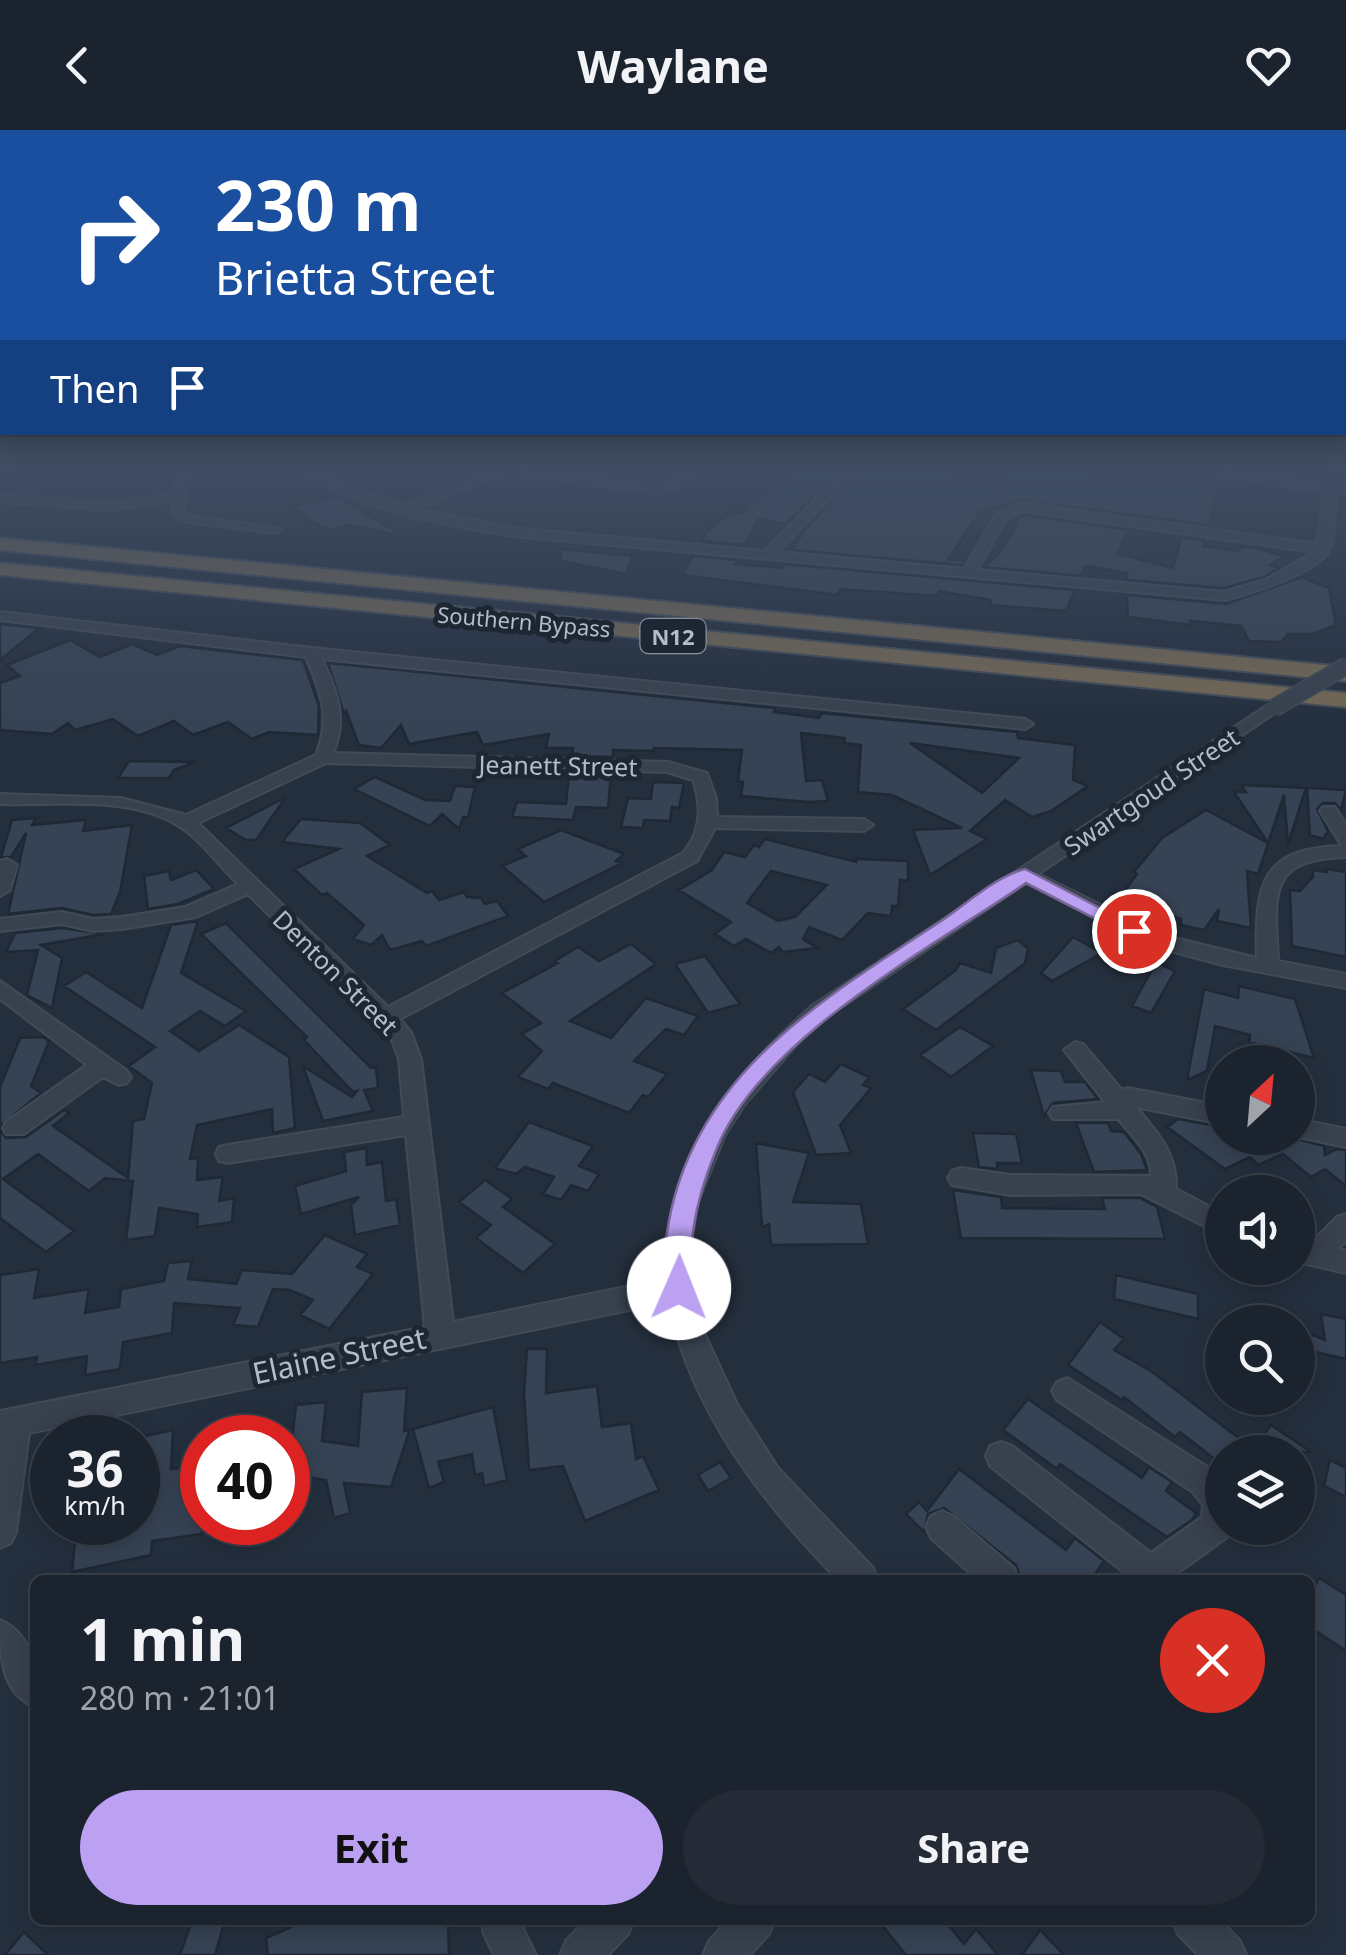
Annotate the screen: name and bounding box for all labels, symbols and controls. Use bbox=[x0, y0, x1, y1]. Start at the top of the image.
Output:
text: Waylane bbox=[577, 35, 769, 96]
icon: back bbox=[50, 38, 105, 93]
icon: heart bbox=[1241, 38, 1296, 93]
text: 230 m bbox=[215, 156, 422, 252]
icon: right bbox=[50, 170, 180, 300]
text: Brietta Street bbox=[215, 247, 495, 308]
icon: arrive bbox=[160, 360, 215, 415]
text: Then bbox=[50, 362, 140, 414]
street label: Southern Bypass bbox=[436, 598, 612, 644]
road number: N12 bbox=[640, 619, 706, 653]
street label: Swartgoud Street bbox=[1057, 720, 1245, 862]
street label: Jeanett Street bbox=[476, 747, 638, 783]
pin bbox=[1092, 889, 1177, 974]
street label: Denton Street bbox=[266, 902, 406, 1042]
icon: arrive bbox=[1107, 904, 1162, 959]
north arrow bbox=[1205, 1045, 1315, 1155]
map controls bbox=[1205, 1045, 1315, 1545]
button: sound bbox=[1205, 1175, 1315, 1285]
position arrow bbox=[627, 1236, 731, 1340]
button: search bbox=[1205, 1305, 1315, 1415]
street label: Elaine Street bbox=[249, 1317, 430, 1393]
speed limit sign: 40 bbox=[180, 1415, 310, 1545]
text: 36 bbox=[66, 1434, 124, 1502]
button: layers bbox=[1205, 1435, 1315, 1545]
text: km/h bbox=[64, 1488, 126, 1522]
text: 1 min bbox=[80, 1597, 245, 1679]
button: close bbox=[1160, 1608, 1265, 1713]
text: 280 m · 21:01 bbox=[80, 1676, 280, 1719]
button: Exit bbox=[80, 1790, 663, 1905]
button: Share bbox=[683, 1790, 1265, 1905]

